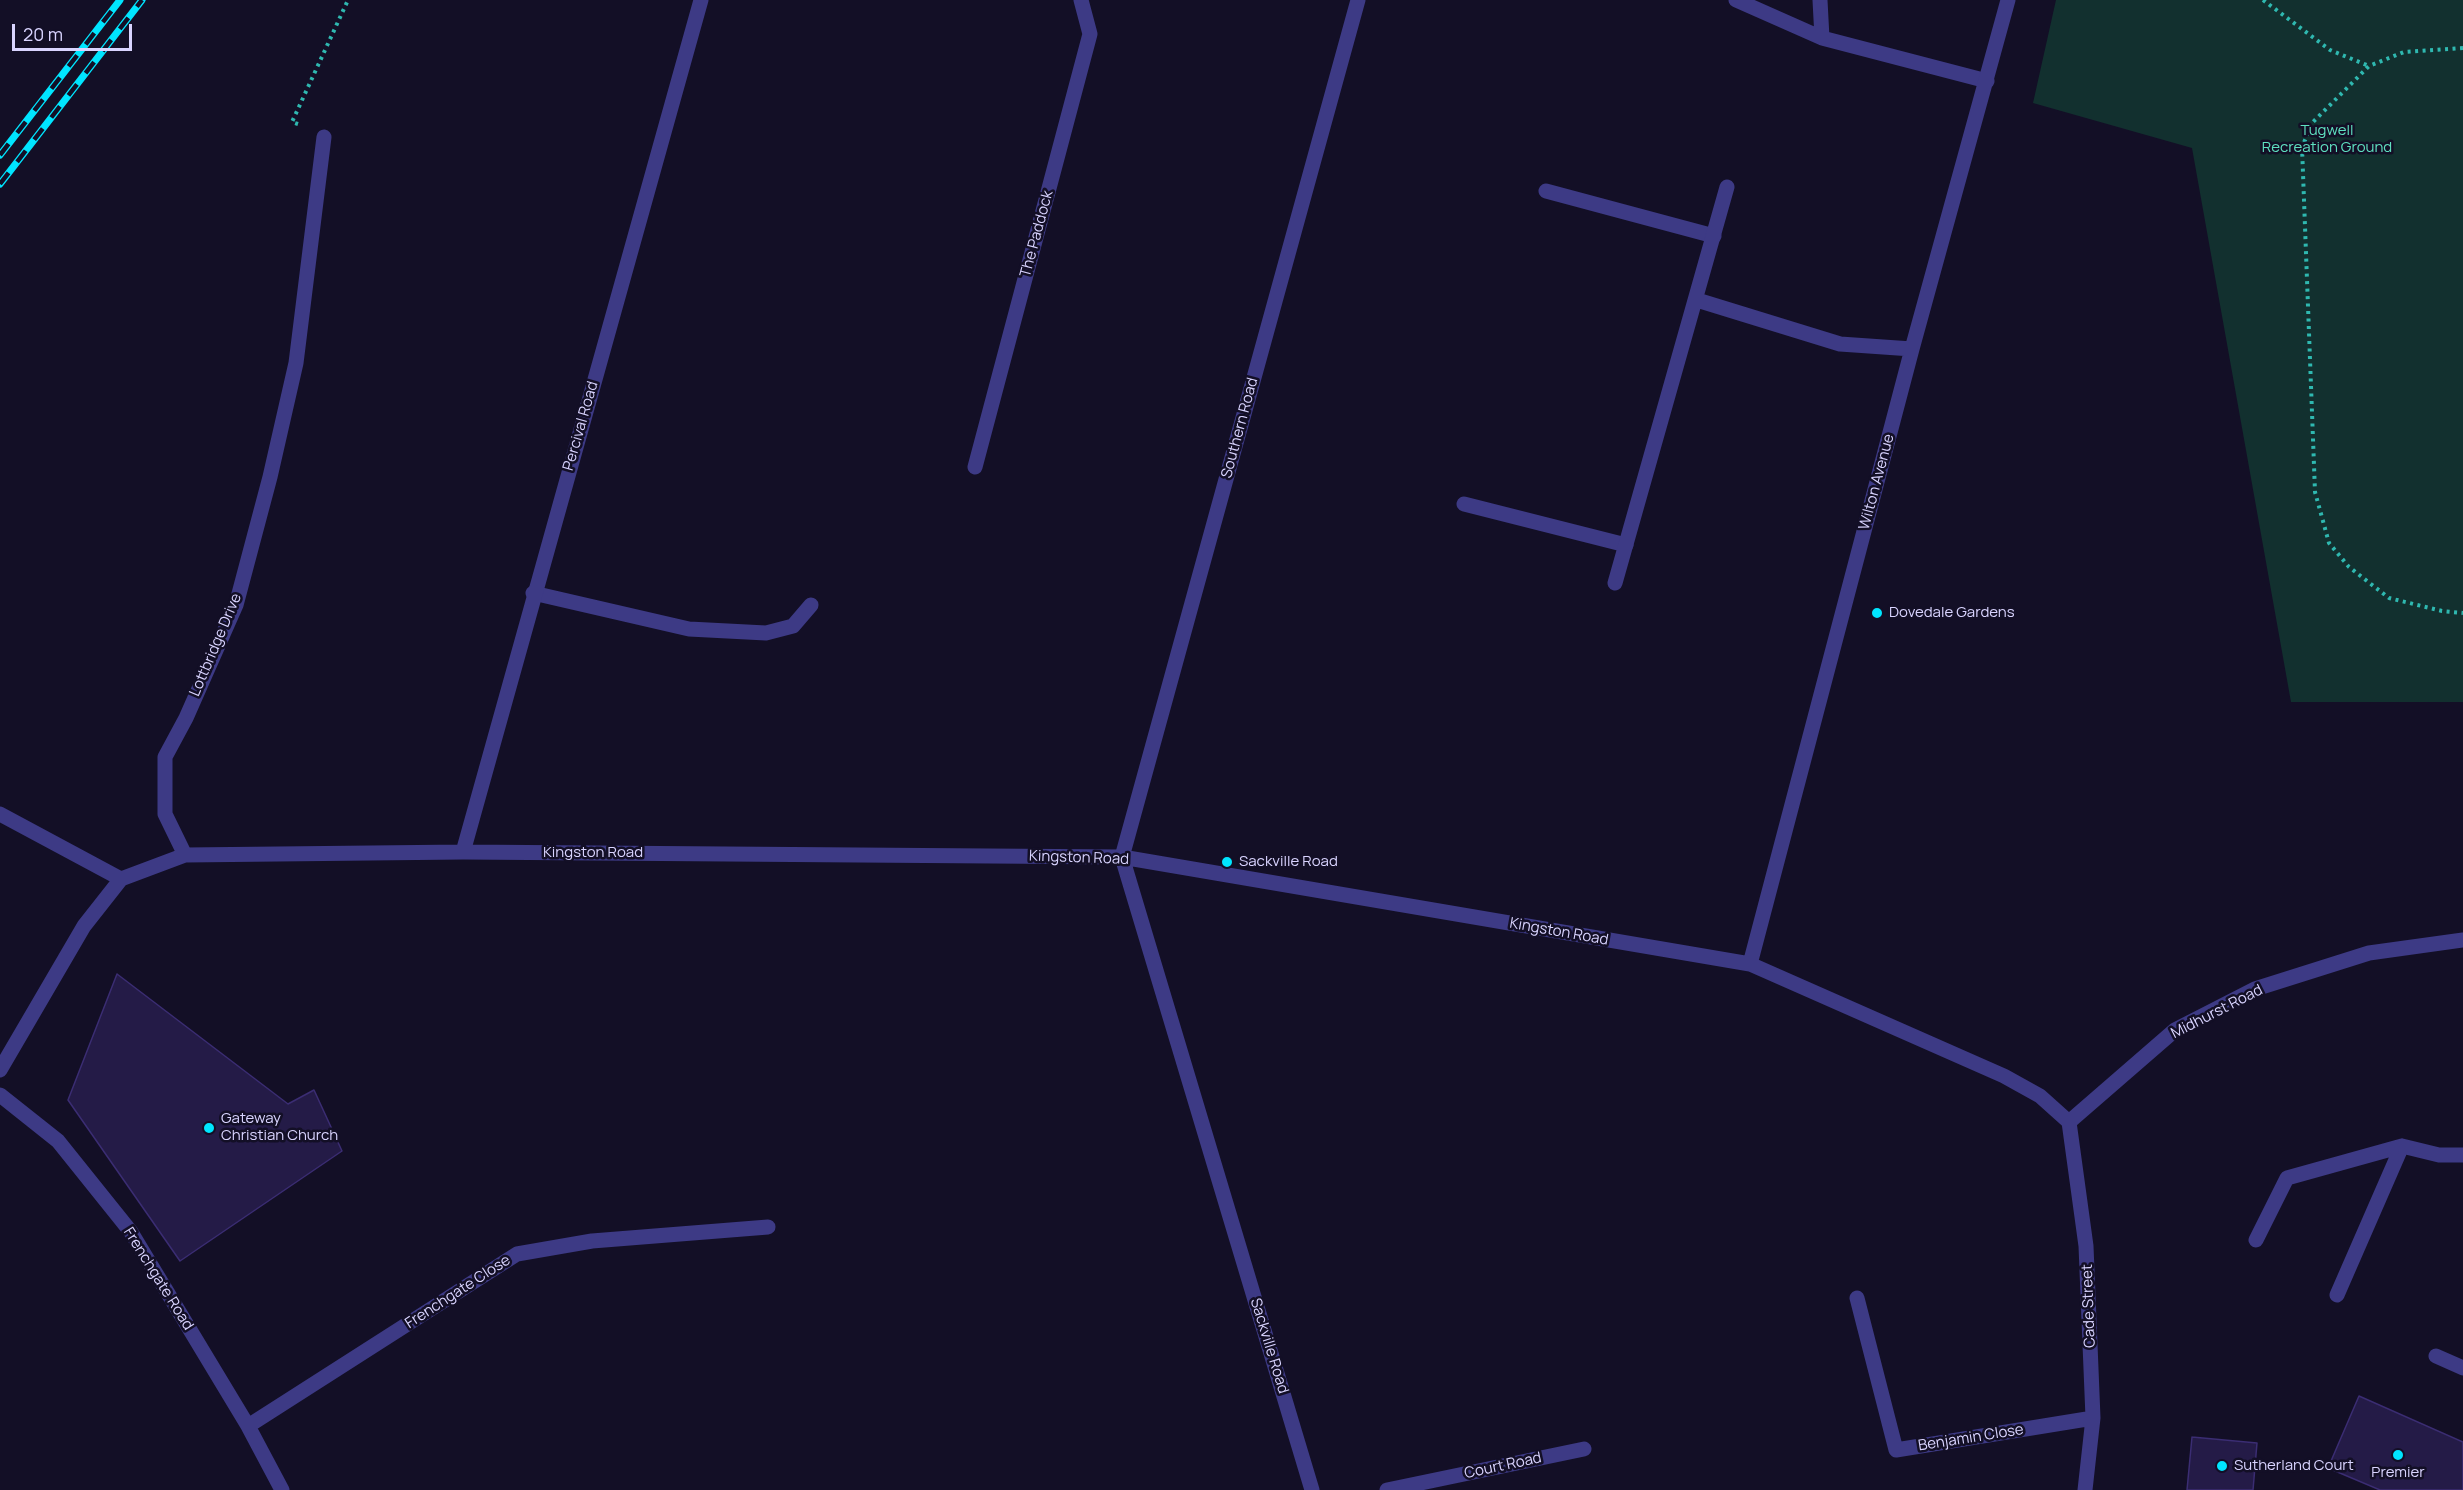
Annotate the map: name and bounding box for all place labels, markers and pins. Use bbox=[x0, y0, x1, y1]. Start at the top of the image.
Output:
place label: Dovedale Gardens bbox=[1889, 604, 2015, 622]
marker: Dovedale Gardens bbox=[1870, 606, 1884, 620]
place label: Sackville Road bbox=[1239, 853, 1338, 871]
marker: Sackville Road bbox=[1220, 855, 1234, 869]
place label: Gateway Christian Church bbox=[221, 1110, 338, 1145]
marker: Gateway Christian Church bbox=[202, 1121, 216, 1135]
marker: Premier bbox=[2391, 1448, 2405, 1462]
place label: Sutherland Court bbox=[2234, 1457, 2354, 1475]
marker: Sutherland Court bbox=[2215, 1459, 2229, 1473]
place label: Premier bbox=[2371, 1464, 2425, 1482]

